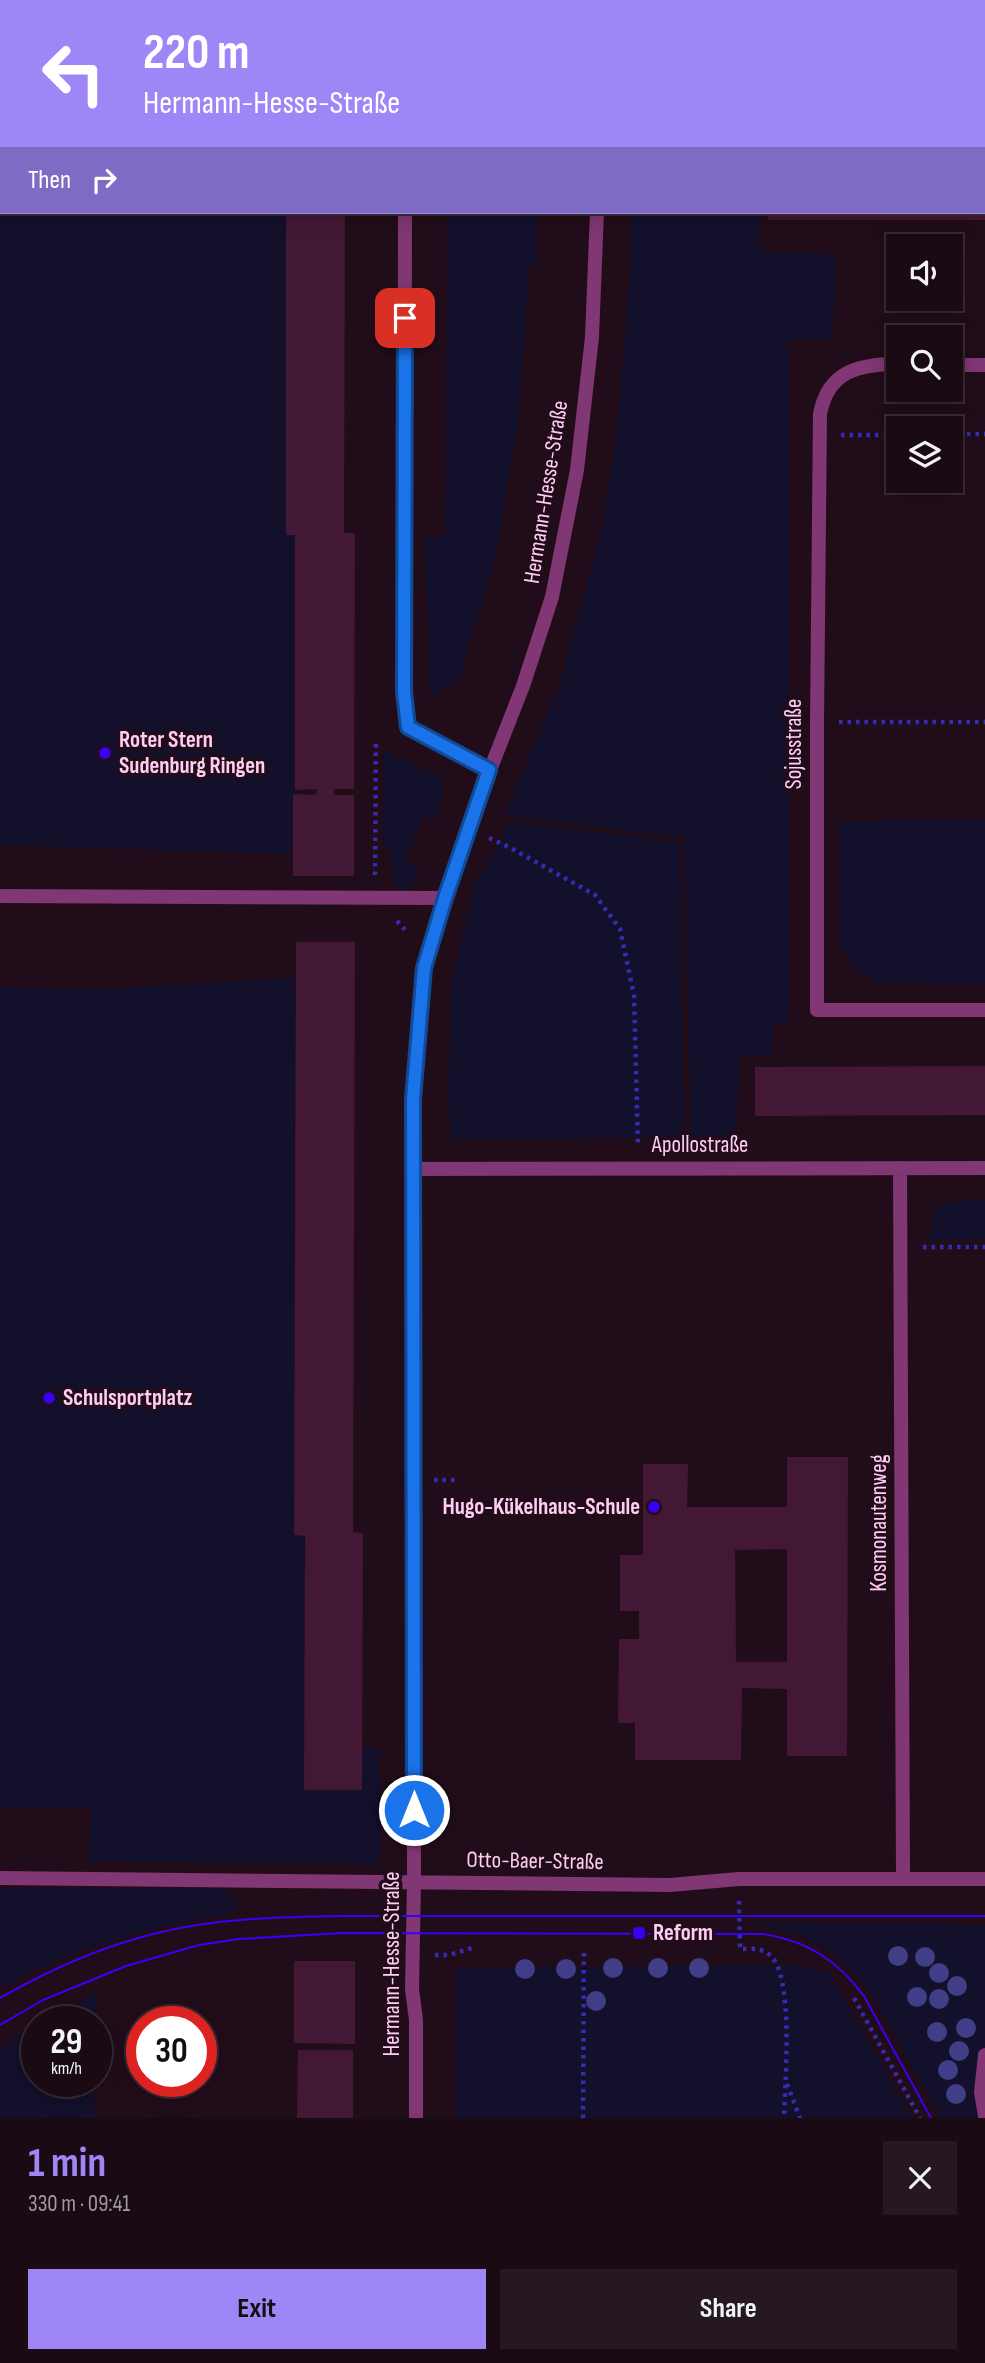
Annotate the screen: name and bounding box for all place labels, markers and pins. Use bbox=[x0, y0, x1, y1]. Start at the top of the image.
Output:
pin bbox=[375, 288, 435, 348]
place label: Roter Stern Sudenburg Ringen bbox=[119, 726, 265, 780]
marker: Roter Stern Sudenburg Ringen bbox=[97, 745, 113, 761]
place label: Schulsportplatz bbox=[63, 1384, 193, 1412]
marker: Schulsportplatz bbox=[41, 1390, 57, 1406]
place label: Hugo-Kükelhaus-Schule bbox=[442, 1493, 640, 1521]
marker: Hugo-Kükelhaus-Schule bbox=[646, 1499, 662, 1515]
place label: Reform bbox=[653, 1919, 713, 1947]
marker: Reform bbox=[631, 1925, 647, 1941]

